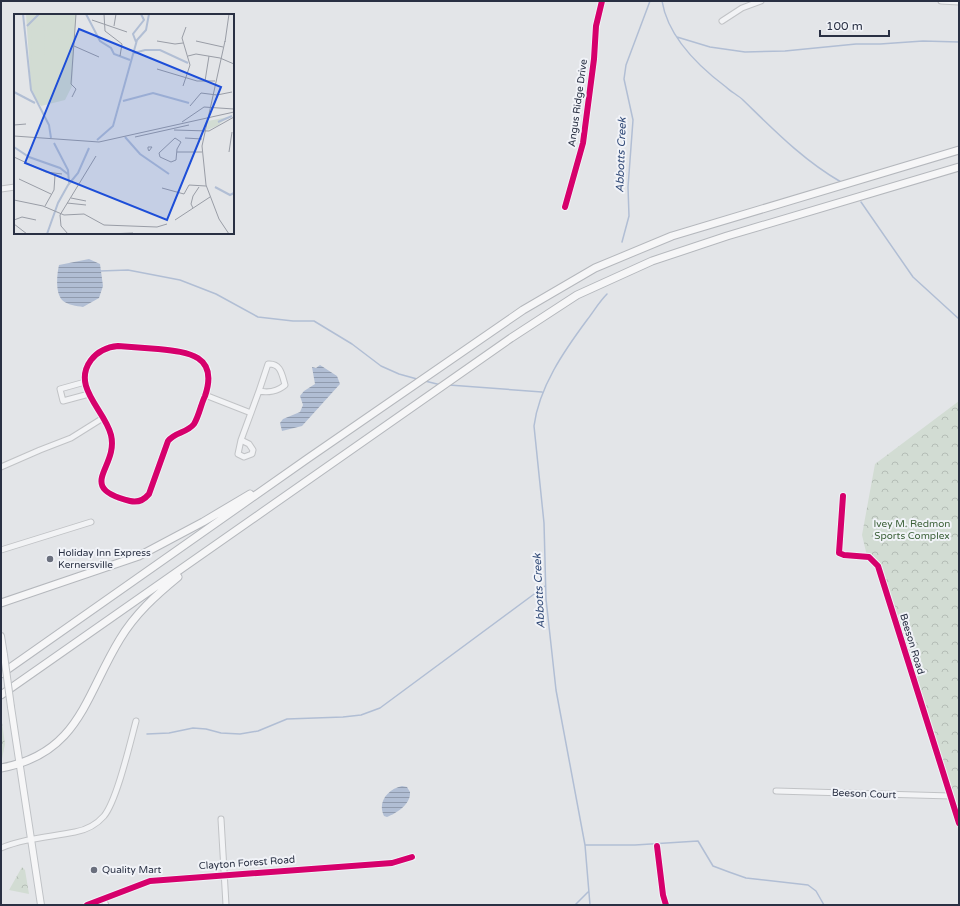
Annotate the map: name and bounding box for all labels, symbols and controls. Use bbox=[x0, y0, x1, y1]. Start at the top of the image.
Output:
scale bar bbox=[820, 12, 889, 38]
inset map bbox=[14, 14, 234, 234]
text: 100 m bbox=[826, 19, 863, 33]
street label: Angus Ridge Drive bbox=[566, 58, 590, 148]
water label: Abbotts Creek bbox=[613, 116, 629, 193]
park label: Ivey M. Redmon Sports Complex bbox=[874, 518, 950, 542]
place label: Holiday Inn Express Kernersville bbox=[58, 547, 151, 571]
water label: Abbotts Creek bbox=[530, 552, 547, 629]
marker: Holiday Inn Express Kernersville bbox=[45, 554, 55, 564]
street label: Beeson Road bbox=[897, 612, 927, 676]
street label: Beeson Court bbox=[832, 787, 897, 801]
street label: Clayton Forest Road bbox=[198, 854, 296, 872]
place label: Quality Mart bbox=[102, 864, 162, 876]
marker: Quality Mart bbox=[89, 865, 99, 875]

